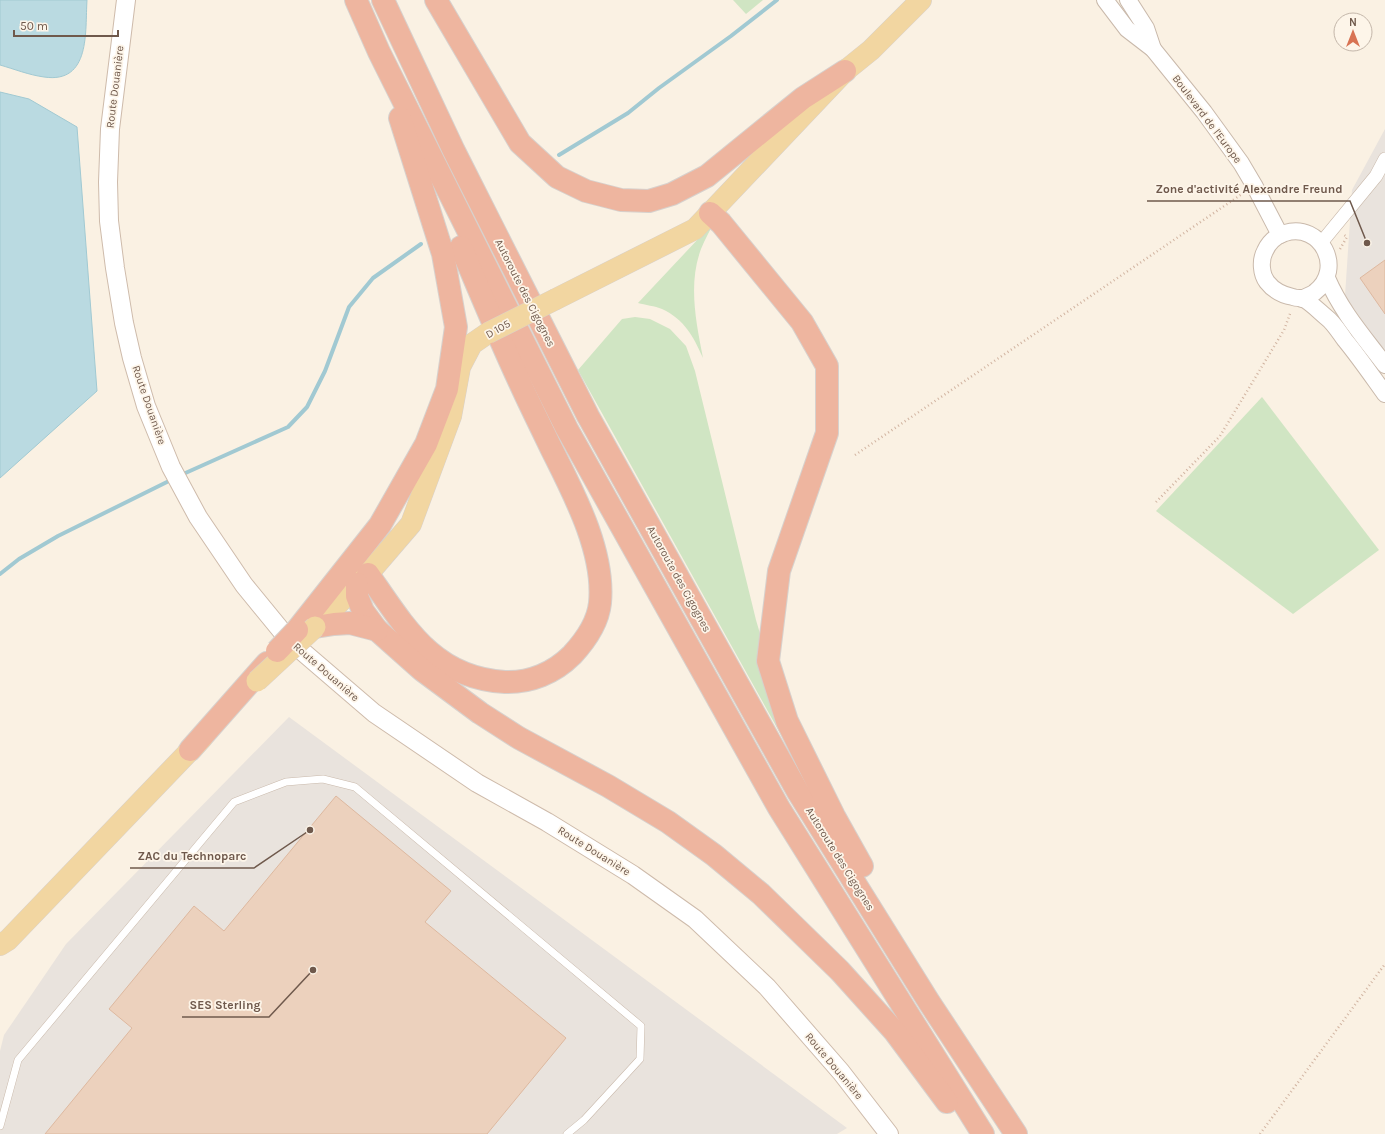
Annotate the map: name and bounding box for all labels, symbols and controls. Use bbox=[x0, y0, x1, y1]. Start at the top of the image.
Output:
scale bar bbox=[14, 12, 118, 38]
north arrow bbox=[1333, 12, 1373, 52]
text: N bbox=[1349, 16, 1357, 29]
text: 50 m bbox=[20, 19, 48, 33]
street label: Route Douanière bbox=[103, 45, 127, 129]
street label: Boulevard de l'Europe bbox=[1170, 72, 1245, 166]
callout: Zone d'activité Alexandre Freund bbox=[1147, 177, 1350, 201]
text: Zone d'activité Alexandre Freund bbox=[1155, 182, 1343, 196]
street label: Autoroute des Cigognes bbox=[492, 237, 558, 349]
street label: D 105 bbox=[483, 317, 513, 341]
street label: Route Douanière bbox=[129, 364, 169, 447]
street label: Autoroute des Cigognes bbox=[644, 524, 714, 634]
street label: Route Douanière bbox=[290, 640, 362, 704]
street label: Autoroute des Cigognes bbox=[803, 805, 877, 913]
street label: Route Douanière bbox=[555, 823, 633, 879]
callout: ZAC du Technoparc bbox=[130, 844, 254, 868]
text: ZAC du Technoparc bbox=[138, 849, 246, 863]
callout: SES Sterling bbox=[182, 993, 269, 1017]
text: SES Sterling bbox=[190, 998, 260, 1012]
street label: Route Douanière bbox=[802, 1030, 866, 1102]

